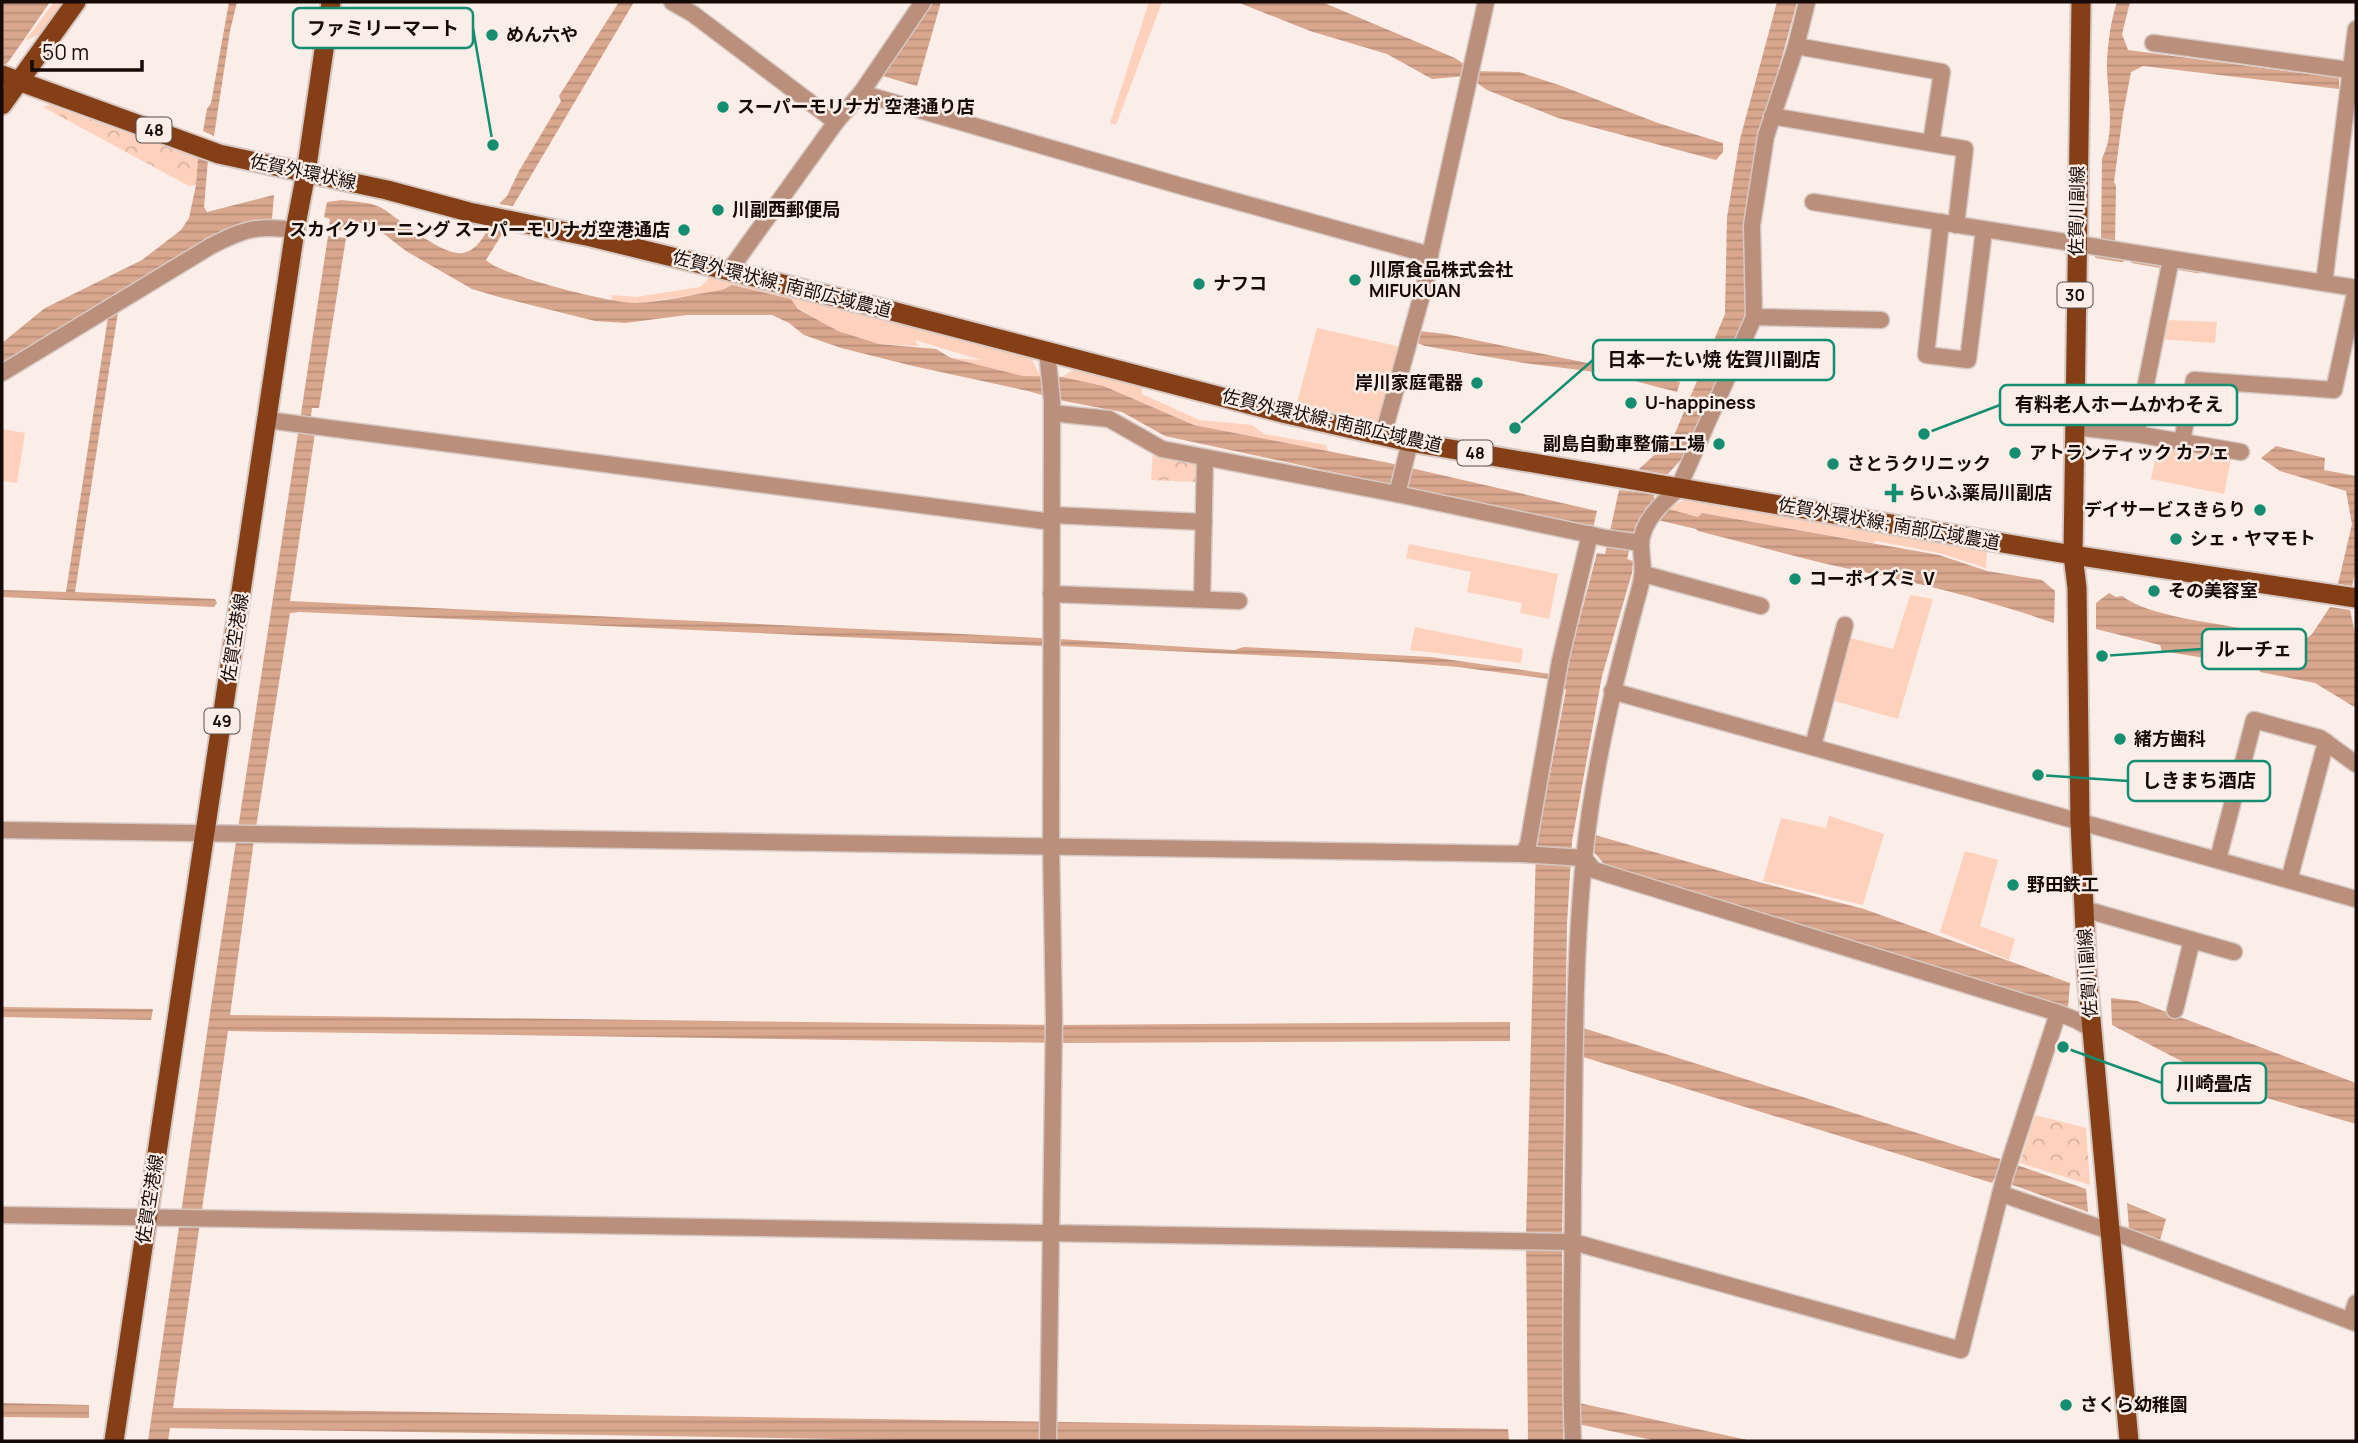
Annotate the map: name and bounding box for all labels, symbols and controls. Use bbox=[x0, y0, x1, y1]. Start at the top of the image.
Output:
callout: ファミリーマート bbox=[293, 8, 473, 48]
text: ファミリーマート bbox=[307, 15, 459, 41]
place label: めん六や bbox=[506, 22, 578, 46]
marker: めん六や bbox=[484, 27, 500, 43]
scale bar bbox=[32, 28, 142, 72]
text: 50 m bbox=[42, 38, 89, 66]
place label: スーパーモリナガ 空港通り店 bbox=[737, 94, 974, 118]
marker: スーパーモリナガ 空港通り店 bbox=[715, 99, 731, 115]
road number: 48 bbox=[136, 118, 172, 142]
street label: 佐賀外環状線 bbox=[248, 148, 359, 194]
street label: 佐賀川副線 bbox=[2063, 166, 2089, 256]
place label: 川副西郵便局 bbox=[732, 197, 840, 221]
marker: 川副西郵便局 bbox=[710, 202, 726, 218]
place label: スカイクリーニング スーパーモリナガ空港通店 bbox=[289, 217, 670, 241]
marker: スカイクリーニング スーパーモリナガ空港通店 bbox=[676, 222, 692, 238]
street label: 佐賀外環状線; 南部広域農道 bbox=[670, 244, 894, 322]
place label: 川原食品株式会社 MIFUKUAN bbox=[1369, 257, 1513, 302]
place label: ナフコ bbox=[1213, 271, 1267, 295]
marker: 川原食品株式会社 MIFUKUAN bbox=[1347, 272, 1363, 288]
marker: ナフコ bbox=[1191, 276, 1207, 292]
road number: 30 bbox=[2058, 282, 2092, 308]
callout: 日本一たい焼 佐賀川副店 bbox=[1593, 340, 1834, 380]
text: 日本一たい焼 佐賀川副店 bbox=[1608, 346, 1820, 372]
place label: 岸川家庭電器 bbox=[1355, 370, 1463, 394]
marker: 岸川家庭電器 bbox=[1469, 375, 1485, 391]
street label: 佐賀外環状線; 南部広域農道 bbox=[1220, 383, 1445, 457]
callout: 有料老人ホームかわそえ bbox=[2000, 385, 2237, 425]
place label: U-happiness bbox=[1645, 390, 1756, 414]
text: 有料老人ホームかわそえ bbox=[2015, 391, 2223, 417]
marker: U-happiness bbox=[1623, 395, 1639, 411]
place label: 副島自動車整備工場 bbox=[1543, 431, 1705, 455]
marker: 副島自動車整備工場 bbox=[1711, 436, 1727, 452]
road number: 48 bbox=[1458, 440, 1492, 466]
place label: アトランティック カフェ bbox=[2029, 440, 2230, 464]
marker: アトランティック カフェ bbox=[2007, 445, 2023, 461]
place label: さとうクリニック bbox=[1847, 451, 1991, 475]
marker: さとうクリニック bbox=[1825, 456, 1841, 472]
place label: らいふ薬局川副店 bbox=[1908, 480, 2052, 504]
marker: らいふ薬局川副店 bbox=[1886, 485, 1902, 501]
street label: 佐賀外環状線; 南部広域農道 bbox=[1776, 492, 2002, 554]
place label: デイサービスきらり bbox=[2084, 497, 2246, 521]
marker: デイサービスきらり bbox=[2252, 502, 2268, 518]
place label: シェ・ヤマモト bbox=[2190, 526, 2316, 550]
marker: シェ・ヤマモト bbox=[2168, 531, 2184, 547]
place label: コーポイズミ Ⅴ bbox=[1809, 566, 1938, 590]
marker: コーポイズミ Ⅴ bbox=[1787, 571, 1803, 587]
place label: その美容室 bbox=[2168, 578, 2258, 602]
marker: その美容室 bbox=[2146, 583, 2162, 599]
street label: 佐賀空港線 bbox=[215, 592, 253, 684]
callout: ルーチェ bbox=[2202, 629, 2306, 669]
text: ルーチェ bbox=[2216, 636, 2292, 662]
road number: 49 bbox=[204, 708, 240, 734]
place label: 緒方歯科 bbox=[2134, 726, 2206, 750]
marker: 緒方歯科 bbox=[2112, 731, 2128, 747]
callout: しきまち酒店 bbox=[2128, 761, 2270, 801]
text: しきまち酒店 bbox=[2142, 767, 2256, 793]
place label: 野田鉄工 bbox=[2027, 872, 2099, 896]
marker: 野田鉄工 bbox=[2005, 877, 2021, 893]
street label: 佐賀川副線 bbox=[2072, 927, 2102, 1019]
callout: 川崎畳店 bbox=[2162, 1063, 2266, 1103]
text: 川崎畳店 bbox=[2176, 1070, 2252, 1096]
street label: 佐賀空港線 bbox=[130, 1153, 168, 1245]
place label: さくら幼稚園 bbox=[2080, 1392, 2188, 1416]
marker: さくら幼稚園 bbox=[2058, 1397, 2074, 1413]

